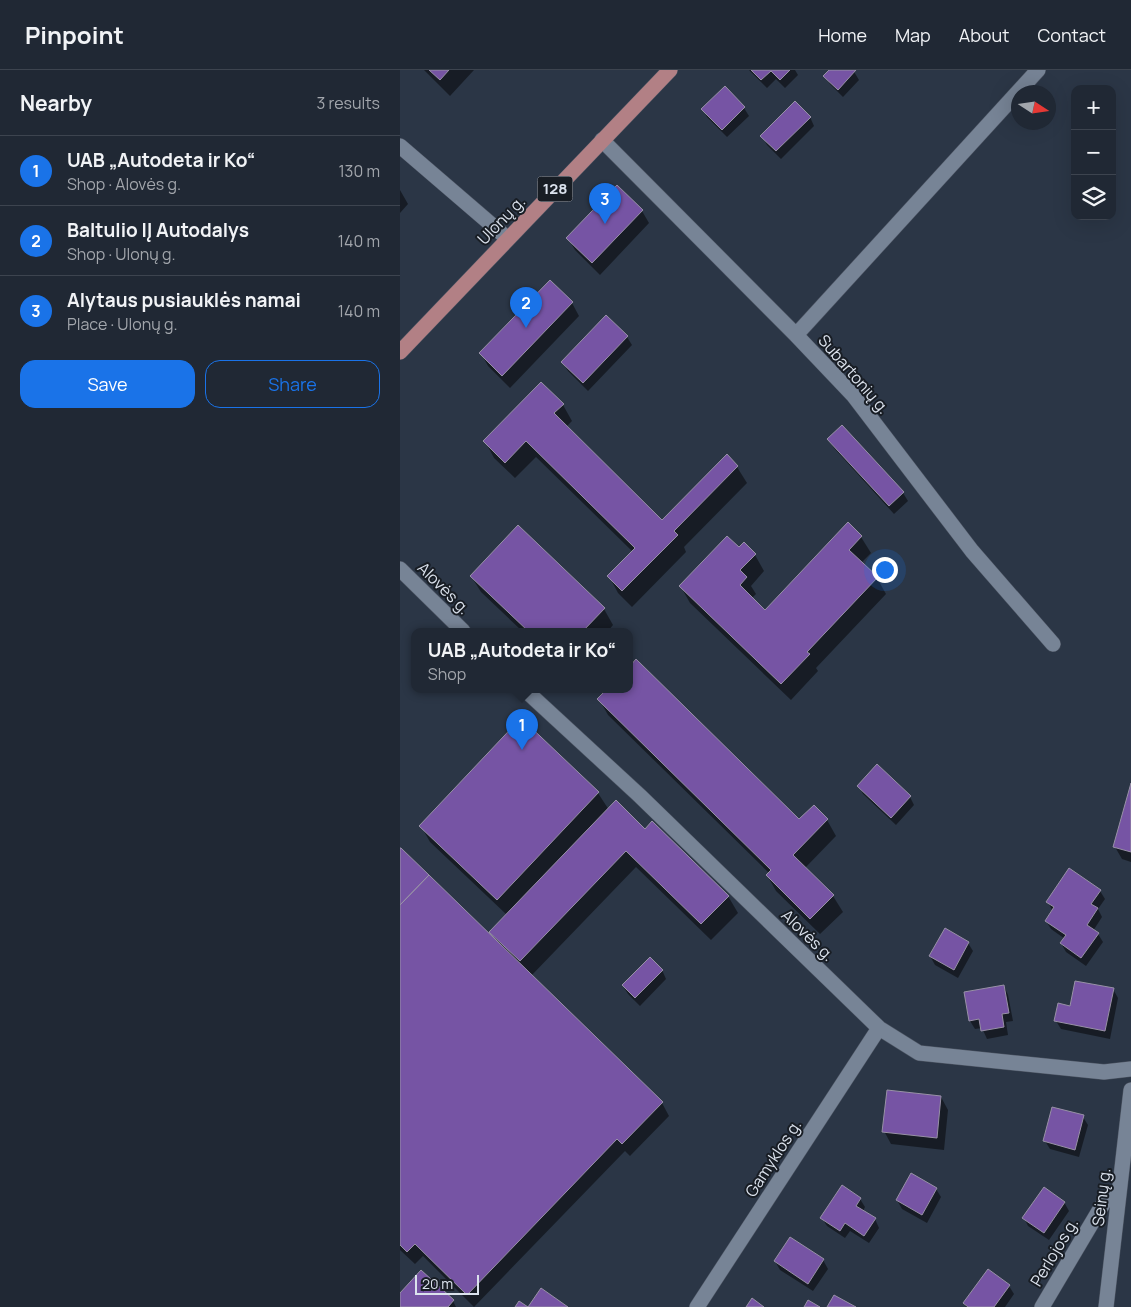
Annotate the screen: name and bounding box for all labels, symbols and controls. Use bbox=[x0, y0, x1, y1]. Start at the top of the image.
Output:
text: Pinpoint bbox=[25, 18, 124, 51]
text: Home bbox=[818, 23, 867, 47]
text: Map bbox=[895, 23, 931, 47]
text: About bbox=[959, 23, 1009, 47]
text: Contact bbox=[1037, 23, 1106, 47]
north arrow bbox=[1011, 85, 1056, 130]
map controls bbox=[1071, 85, 1116, 220]
button: + bbox=[1071, 85, 1116, 130]
text: Nearby bbox=[20, 89, 92, 117]
text: 3 results bbox=[317, 92, 380, 114]
button: − bbox=[1071, 130, 1116, 175]
text: UAB „Autodeta ir Ko“ bbox=[67, 147, 255, 173]
text: 1 bbox=[32, 160, 40, 182]
text: 130 m bbox=[338, 160, 380, 182]
text: Shop · Alovės g. bbox=[67, 173, 181, 195]
button: layers bbox=[1071, 175, 1116, 220]
road number: 128 bbox=[538, 176, 572, 202]
pin: 3 bbox=[589, 183, 621, 224]
street label: Ulonų g. bbox=[472, 191, 530, 249]
text: Baltulio IĮ Autodalys bbox=[67, 217, 249, 243]
text: 2 bbox=[31, 230, 41, 252]
text: 140 m bbox=[338, 230, 380, 252]
text: Shop · Ulonų g. bbox=[67, 243, 176, 265]
text: Alytaus pusiauklės namai bbox=[67, 287, 301, 313]
pin: 2 bbox=[510, 287, 542, 328]
text: 3 bbox=[31, 300, 41, 322]
text: 140 m bbox=[338, 300, 380, 322]
text: Place · Ulonų g. bbox=[67, 313, 177, 335]
street label: Subartonių g. bbox=[813, 330, 895, 418]
button: Save bbox=[20, 360, 195, 408]
button: Share bbox=[205, 360, 380, 408]
street label: Alovės g. bbox=[413, 557, 475, 619]
your location bbox=[872, 557, 898, 583]
popup bbox=[411, 628, 633, 693]
text: UAB „Autodeta ir Ko“ bbox=[428, 637, 616, 663]
text: Shop bbox=[428, 663, 466, 685]
pin: 1 bbox=[506, 709, 538, 750]
street label: Alovės g. bbox=[777, 904, 839, 966]
street label: Gamyklos g. bbox=[740, 1115, 806, 1201]
street label: Seinų g. bbox=[1087, 1167, 1115, 1227]
street label: Perlojos g. bbox=[1025, 1214, 1083, 1290]
scale bar bbox=[415, 1272, 479, 1295]
text: 20 m bbox=[422, 1274, 453, 1293]

